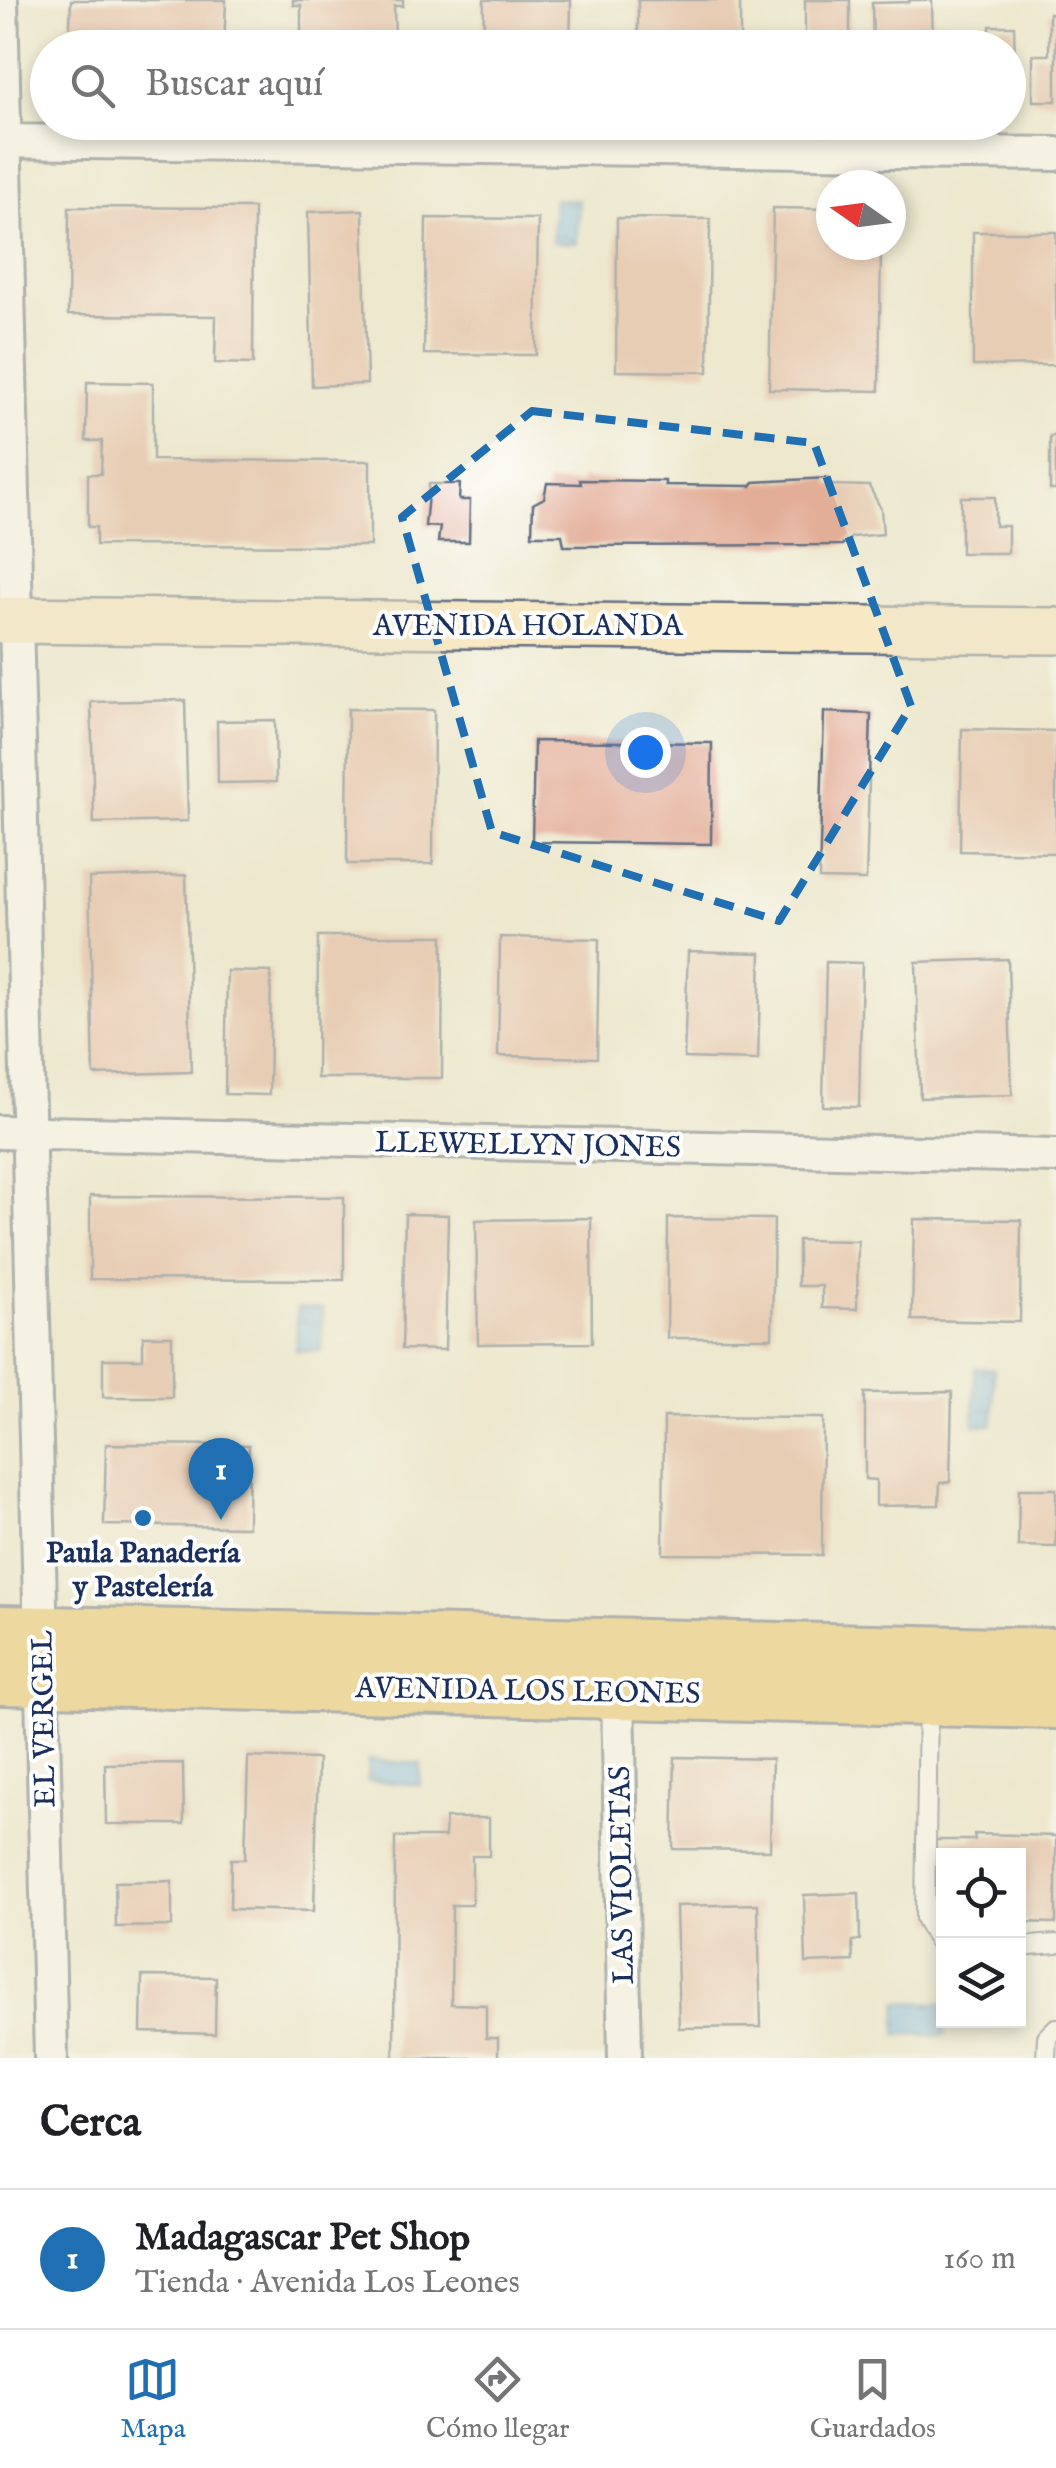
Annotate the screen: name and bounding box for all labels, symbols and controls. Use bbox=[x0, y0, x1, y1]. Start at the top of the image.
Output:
search box bbox=[30, 30, 1026, 140]
icon: search bbox=[65, 58, 120, 113]
text: Buscar aquí bbox=[145, 61, 323, 109]
north arrow bbox=[816, 170, 906, 260]
street label: AVENIDA HOLANDA bbox=[372, 608, 684, 646]
your location bbox=[620, 727, 671, 778]
street label: LLEWELLYN JONES bbox=[375, 1124, 681, 1168]
pin: 1 bbox=[188, 1438, 254, 1520]
marker: Paula Panadería y Pastelería bbox=[132, 1507, 154, 1529]
place label: Paula Panadería y Pastelería bbox=[46, 1535, 241, 1607]
street label: EL VERGEL bbox=[24, 1629, 66, 1808]
street label: AVENIDA LOS LEONES bbox=[354, 1670, 701, 1714]
street label: LAS VIOLETAS bbox=[602, 1765, 644, 1985]
map controls bbox=[936, 1848, 1026, 2028]
button: locate bbox=[936, 1848, 1026, 1938]
button: layers bbox=[936, 1938, 1026, 2028]
text: Cerca bbox=[40, 2097, 141, 2150]
text: Madagascar Pet Shop bbox=[135, 2215, 470, 2263]
text: 1 bbox=[67, 2239, 78, 2280]
text: 160 m bbox=[943, 2239, 1016, 2280]
text: Tienda · Avenida Los Leones bbox=[135, 2263, 520, 2304]
tab: Mapa bbox=[120, 2352, 186, 2447]
tab: Cómo llegar bbox=[426, 2352, 570, 2447]
tab: Guardados bbox=[810, 2352, 936, 2447]

